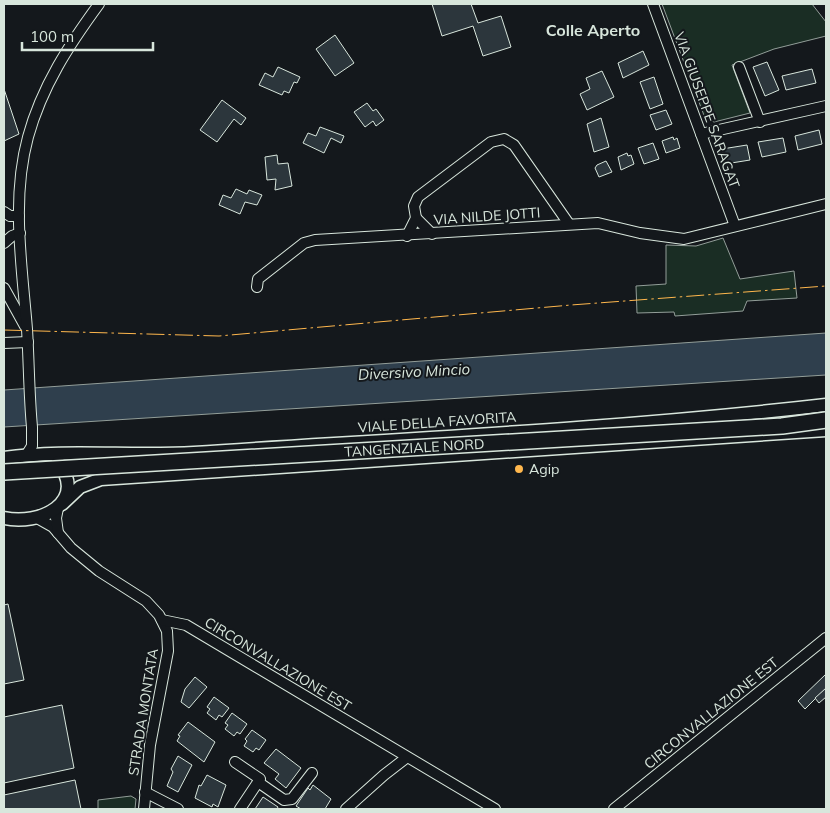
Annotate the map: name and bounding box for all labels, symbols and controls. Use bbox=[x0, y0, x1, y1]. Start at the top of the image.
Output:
scale bar bbox=[22, 20, 154, 52]
district label: Colle Aperto bbox=[546, 20, 640, 40]
text: 100 m bbox=[30, 27, 74, 46]
street label: VIA GIUSEPPE SARAGAT bbox=[670, 29, 744, 191]
street label: VIA NILDE JOTTI bbox=[433, 203, 541, 229]
water label: Diversivo Mincio bbox=[357, 359, 471, 384]
street label: VIALE DELLA FAVORITA bbox=[357, 407, 518, 437]
street label: TANGENZIALE NORD bbox=[344, 435, 485, 461]
place label: Agip bbox=[529, 460, 559, 478]
marker: Agip bbox=[513, 463, 525, 475]
street label: CIRCONVALLAZIONE EST bbox=[201, 613, 355, 715]
street label: STRADA MONTATA bbox=[124, 646, 162, 777]
street label: CIRCONVALLAZIONE EST bbox=[640, 653, 782, 773]

